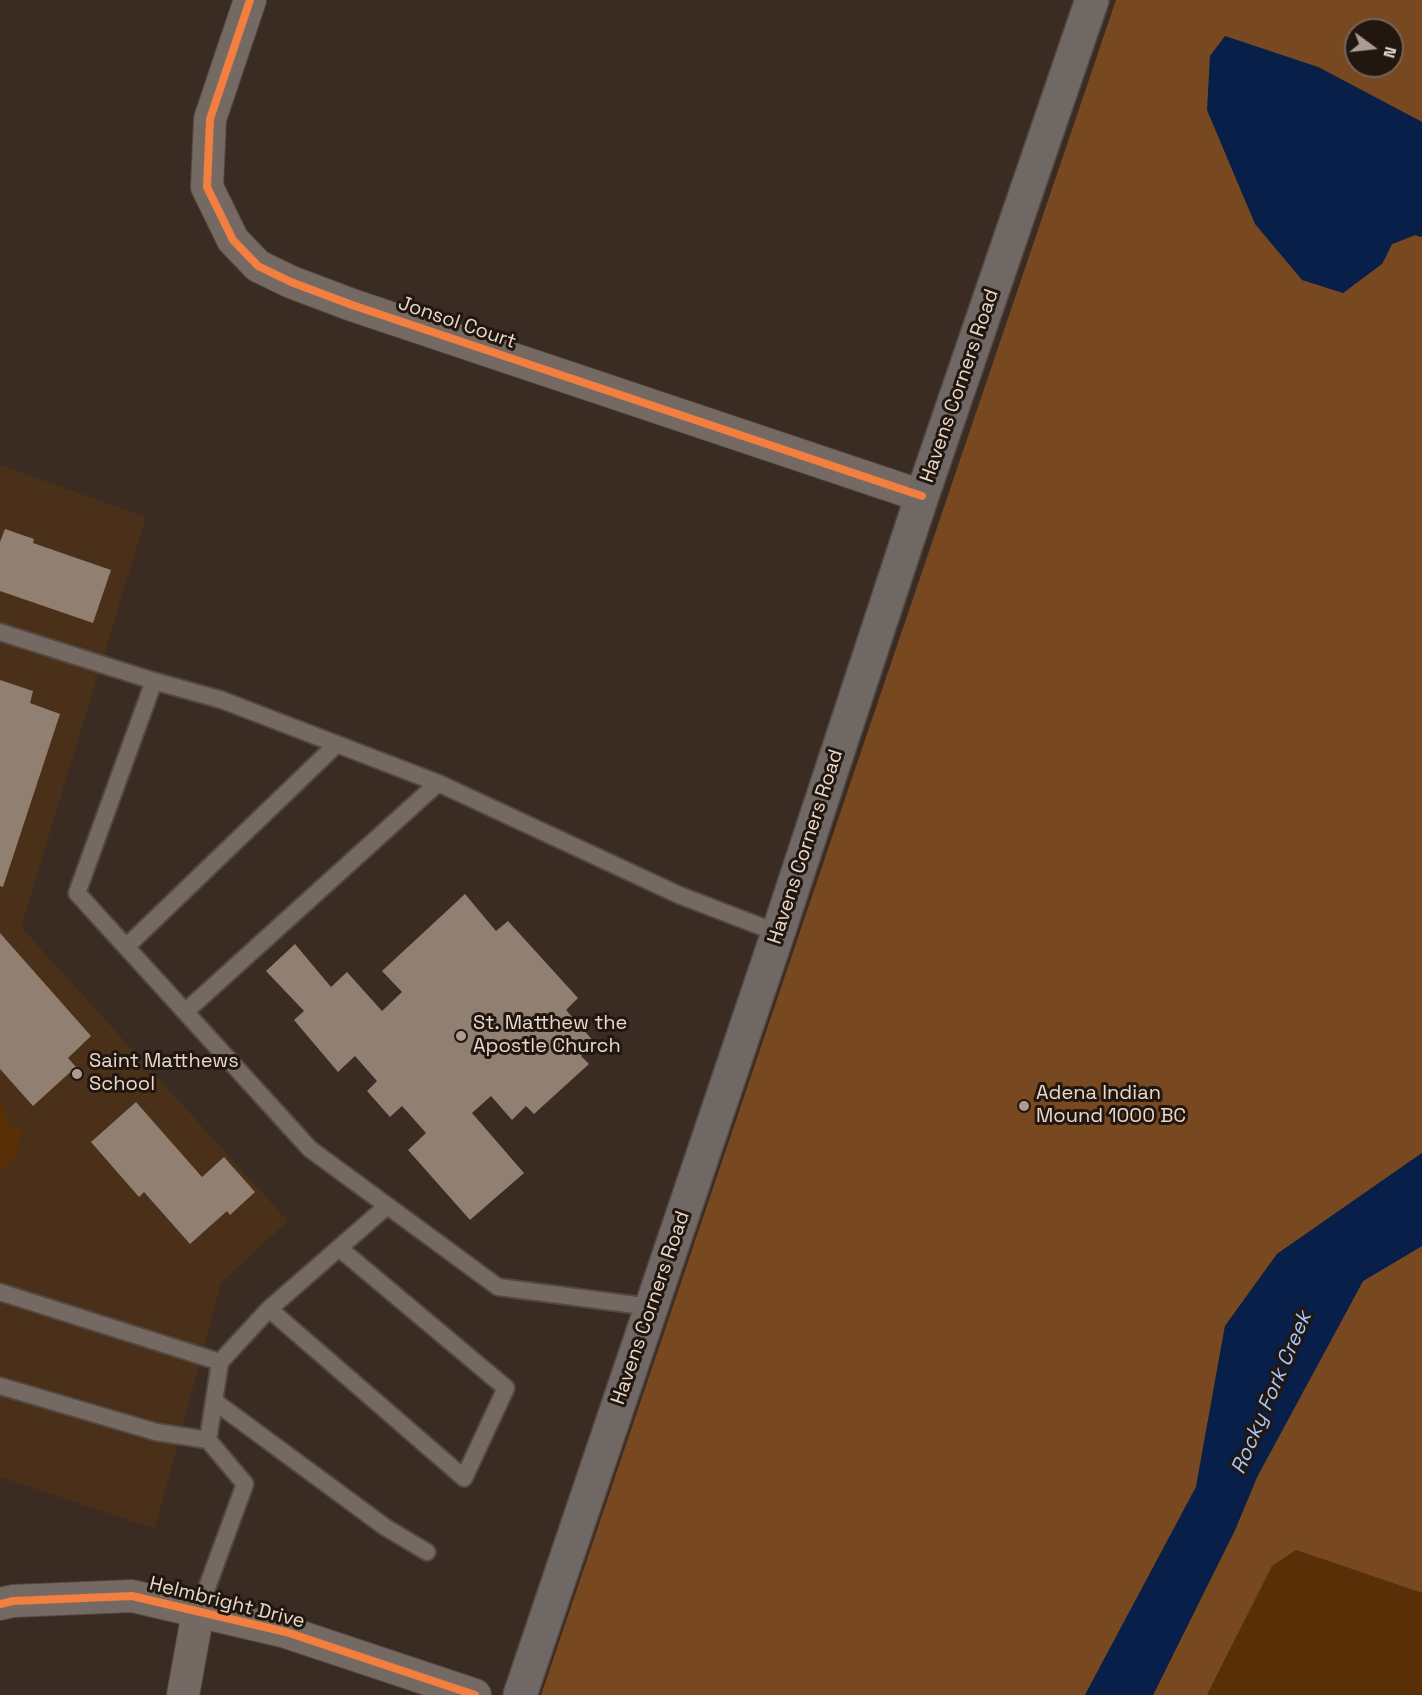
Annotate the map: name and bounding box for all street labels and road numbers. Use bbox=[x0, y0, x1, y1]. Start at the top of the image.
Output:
street label: Havens Corners Road bbox=[916, 286, 1004, 486]
street label: Jonsol Court bbox=[395, 292, 519, 354]
street label: Havens Corners Road bbox=[763, 747, 849, 947]
street label: Havens Corners Road bbox=[607, 1208, 695, 1408]
street label: Helmbright Drive bbox=[147, 1572, 307, 1634]

